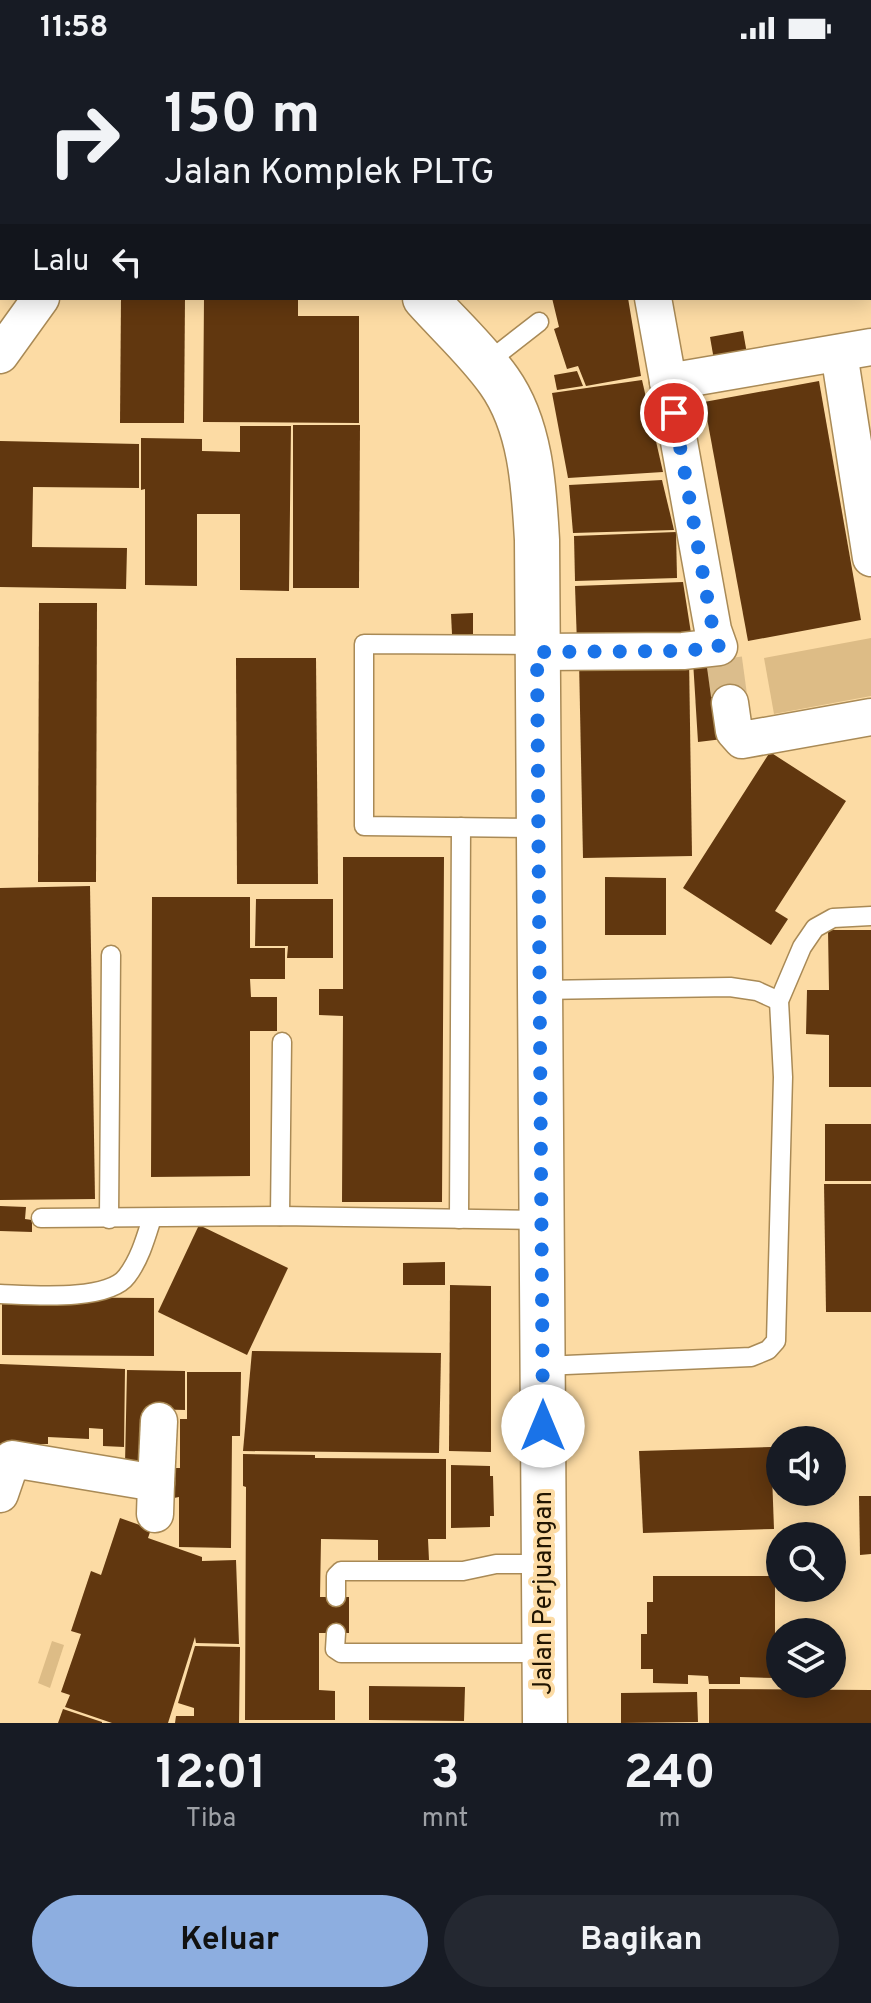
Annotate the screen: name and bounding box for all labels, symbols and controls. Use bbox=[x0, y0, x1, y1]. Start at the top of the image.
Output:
text: 11:58 bbox=[40, 10, 109, 47]
text: 150 m bbox=[164, 82, 320, 152]
icon: right bbox=[32, 88, 136, 192]
text: Jalan Komplek PLTG bbox=[164, 151, 495, 197]
icon: left bbox=[105, 240, 149, 284]
text: Lalu bbox=[32, 244, 89, 281]
pin bbox=[640, 379, 708, 447]
icon: arrive bbox=[652, 391, 696, 435]
position arrow bbox=[501, 1384, 585, 1468]
map controls bbox=[766, 1426, 846, 1698]
button: sound bbox=[766, 1426, 846, 1506]
street label: Jalan Perjuangan bbox=[528, 1491, 561, 1695]
button: search bbox=[766, 1522, 846, 1602]
button: layers bbox=[766, 1618, 846, 1698]
text: 12:01 bbox=[155, 1745, 266, 1805]
text: 3 bbox=[431, 1745, 459, 1805]
text: 240 bbox=[624, 1745, 716, 1805]
text: Tiba bbox=[186, 1803, 236, 1836]
text: mnt bbox=[422, 1803, 468, 1836]
text: m bbox=[659, 1803, 681, 1836]
button: Keluar bbox=[32, 1895, 428, 1987]
button: Bagikan bbox=[444, 1895, 839, 1987]

